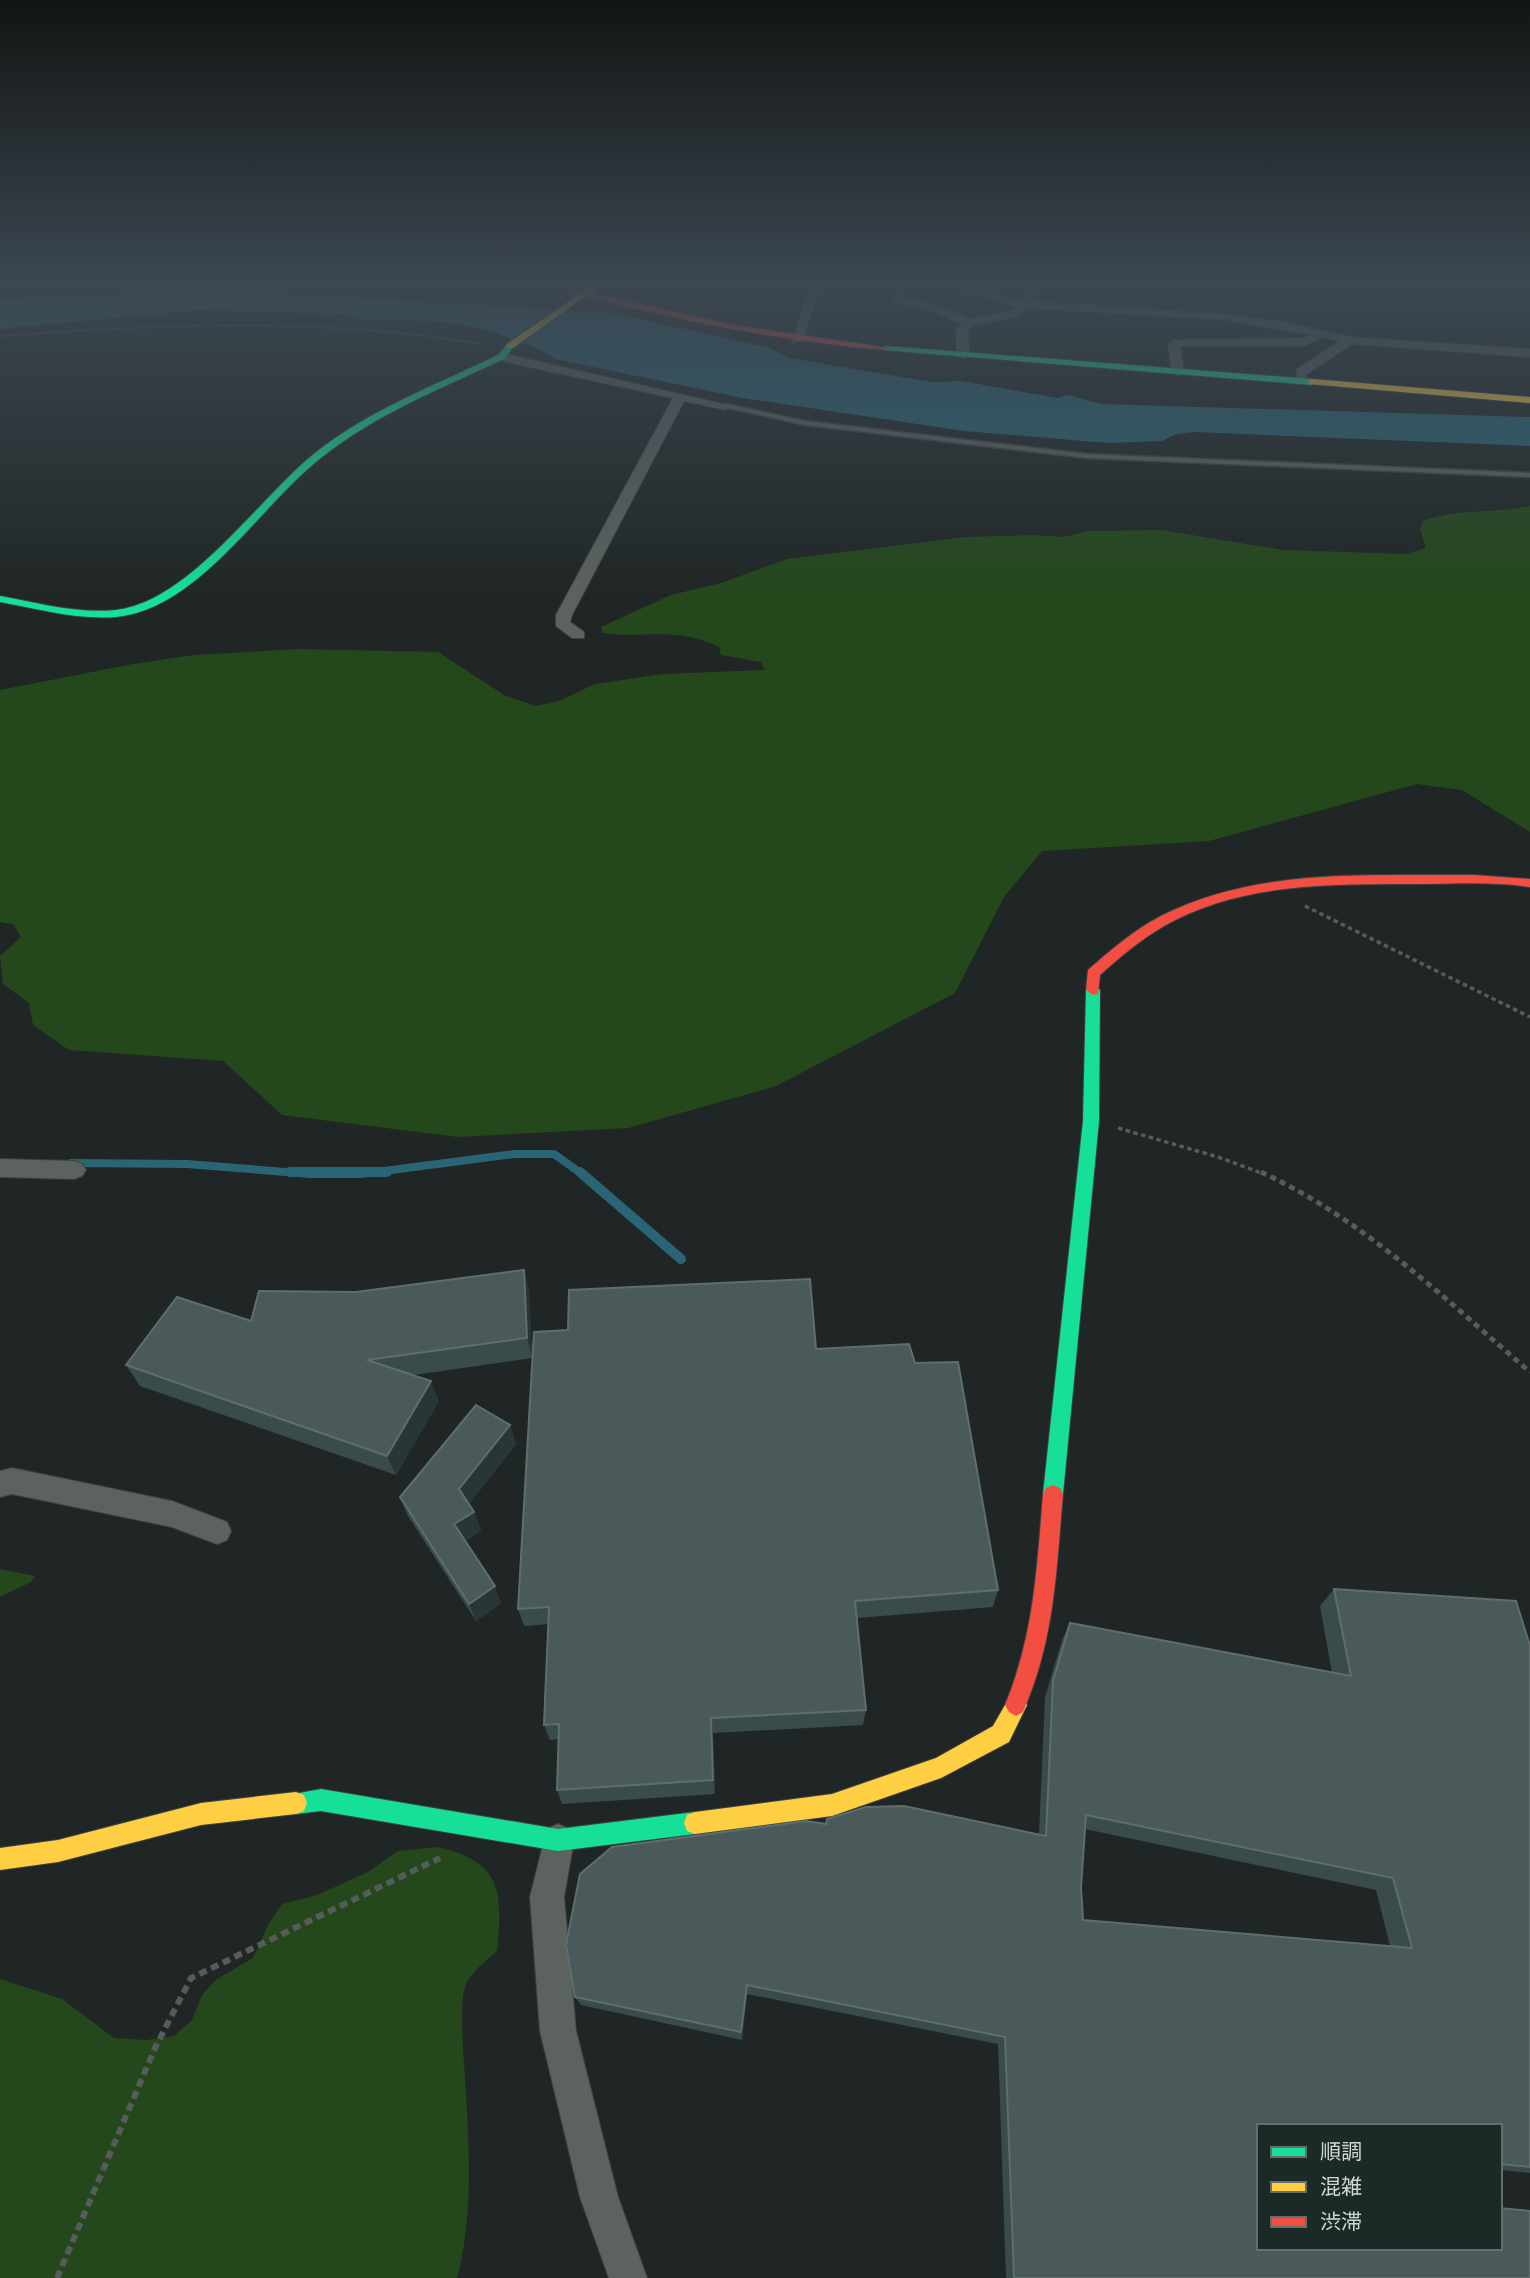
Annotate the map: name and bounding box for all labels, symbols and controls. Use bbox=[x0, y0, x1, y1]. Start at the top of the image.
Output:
legend bbox=[1257, 2124, 1502, 2250]
text: 順調 bbox=[1320, 2139, 1362, 2164]
text: 混雑 bbox=[1320, 2174, 1362, 2199]
text: 渋滞 bbox=[1320, 2209, 1362, 2234]

